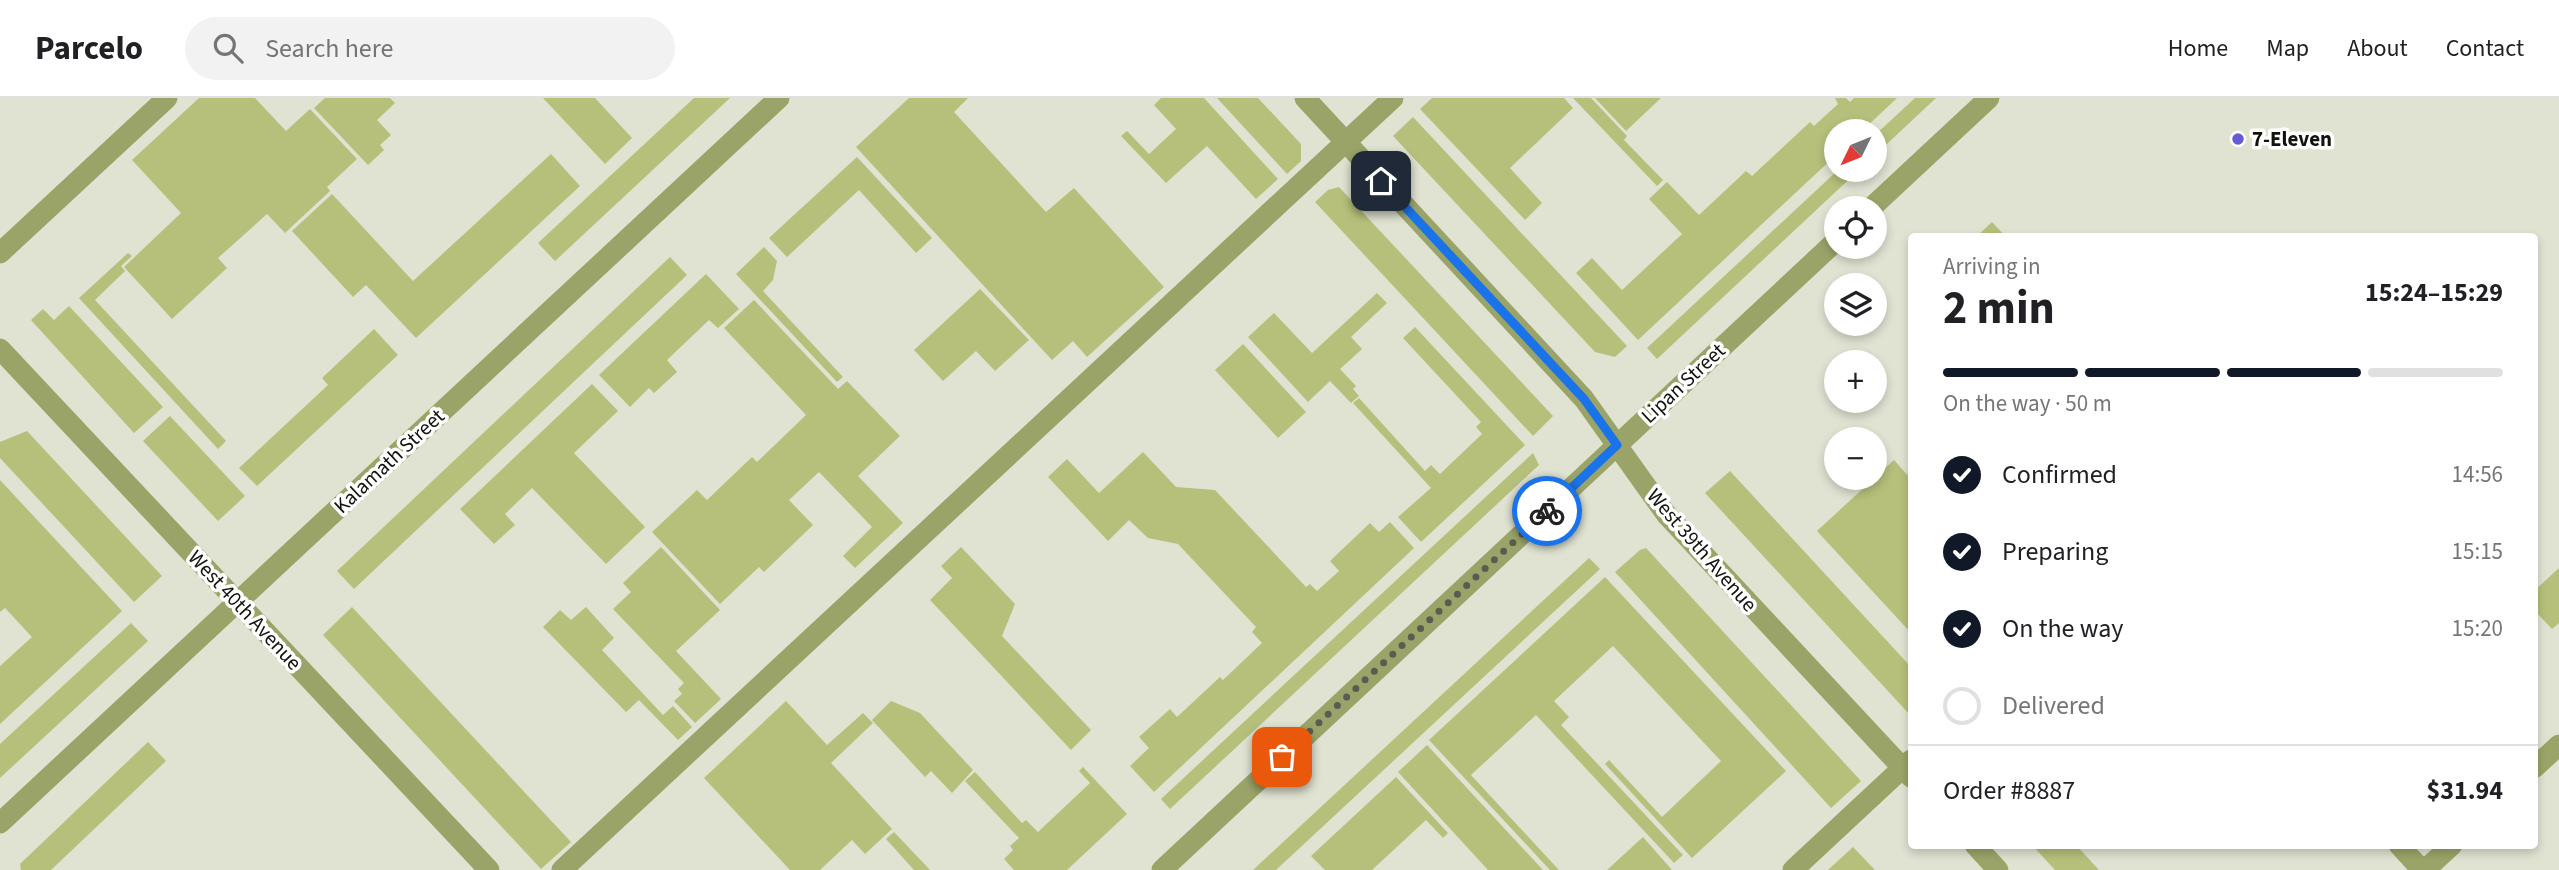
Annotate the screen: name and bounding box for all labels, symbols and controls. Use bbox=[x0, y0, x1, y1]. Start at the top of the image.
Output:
search box bbox=[185, 17, 675, 80]
text: Parcelo bbox=[35, 25, 143, 72]
icon: search bbox=[209, 29, 247, 67]
text: Search here bbox=[265, 30, 393, 67]
text: Home bbox=[2168, 31, 2228, 66]
text: Map bbox=[2266, 31, 2309, 66]
text: About bbox=[2347, 31, 2408, 66]
text: Contact bbox=[2446, 31, 2524, 66]
north arrow bbox=[1824, 119, 1886, 182]
map controls bbox=[1824, 119, 1887, 490]
place label: 7-Eleven bbox=[2252, 124, 2332, 154]
marker: 7-Eleven bbox=[2230, 131, 2246, 147]
pin bbox=[1351, 151, 1411, 211]
icon: home bbox=[1362, 162, 1400, 200]
button: locate bbox=[1824, 196, 1887, 259]
text: Arriving in bbox=[1943, 250, 2041, 283]
button: layers bbox=[1824, 273, 1887, 336]
text: 15:24–15:29 bbox=[2365, 274, 2503, 311]
text: 2 min bbox=[1943, 276, 2055, 341]
street label: Lipan Street bbox=[1634, 336, 1732, 430]
button: + bbox=[1824, 350, 1887, 413]
text: On the way · 50 m bbox=[1943, 387, 2112, 420]
street label: Kalamath Street bbox=[327, 402, 451, 520]
button: − bbox=[1824, 427, 1887, 490]
icon: check bbox=[1943, 456, 1981, 494]
text: Confirmed bbox=[2002, 456, 2117, 493]
text: 14:56 bbox=[2452, 458, 2503, 491]
courier bbox=[1512, 476, 1582, 546]
street label: West 39th Avenue bbox=[1640, 482, 1764, 618]
icon: bike bbox=[1528, 492, 1566, 530]
icon: check bbox=[1943, 533, 1981, 571]
text: Preparing bbox=[2002, 533, 2108, 570]
text: 15:15 bbox=[2452, 535, 2503, 568]
street label: West 40th Avenue bbox=[181, 543, 309, 677]
icon: check bbox=[1943, 610, 1981, 648]
text: On the way bbox=[2002, 610, 2123, 647]
text: 15:20 bbox=[2452, 612, 2503, 645]
text: Delivered bbox=[2002, 687, 2105, 724]
pin bbox=[1252, 727, 1312, 787]
icon: bag bbox=[1263, 738, 1301, 776]
text: Order #8887 bbox=[1943, 772, 2075, 809]
text: $31.94 bbox=[2427, 772, 2503, 809]

